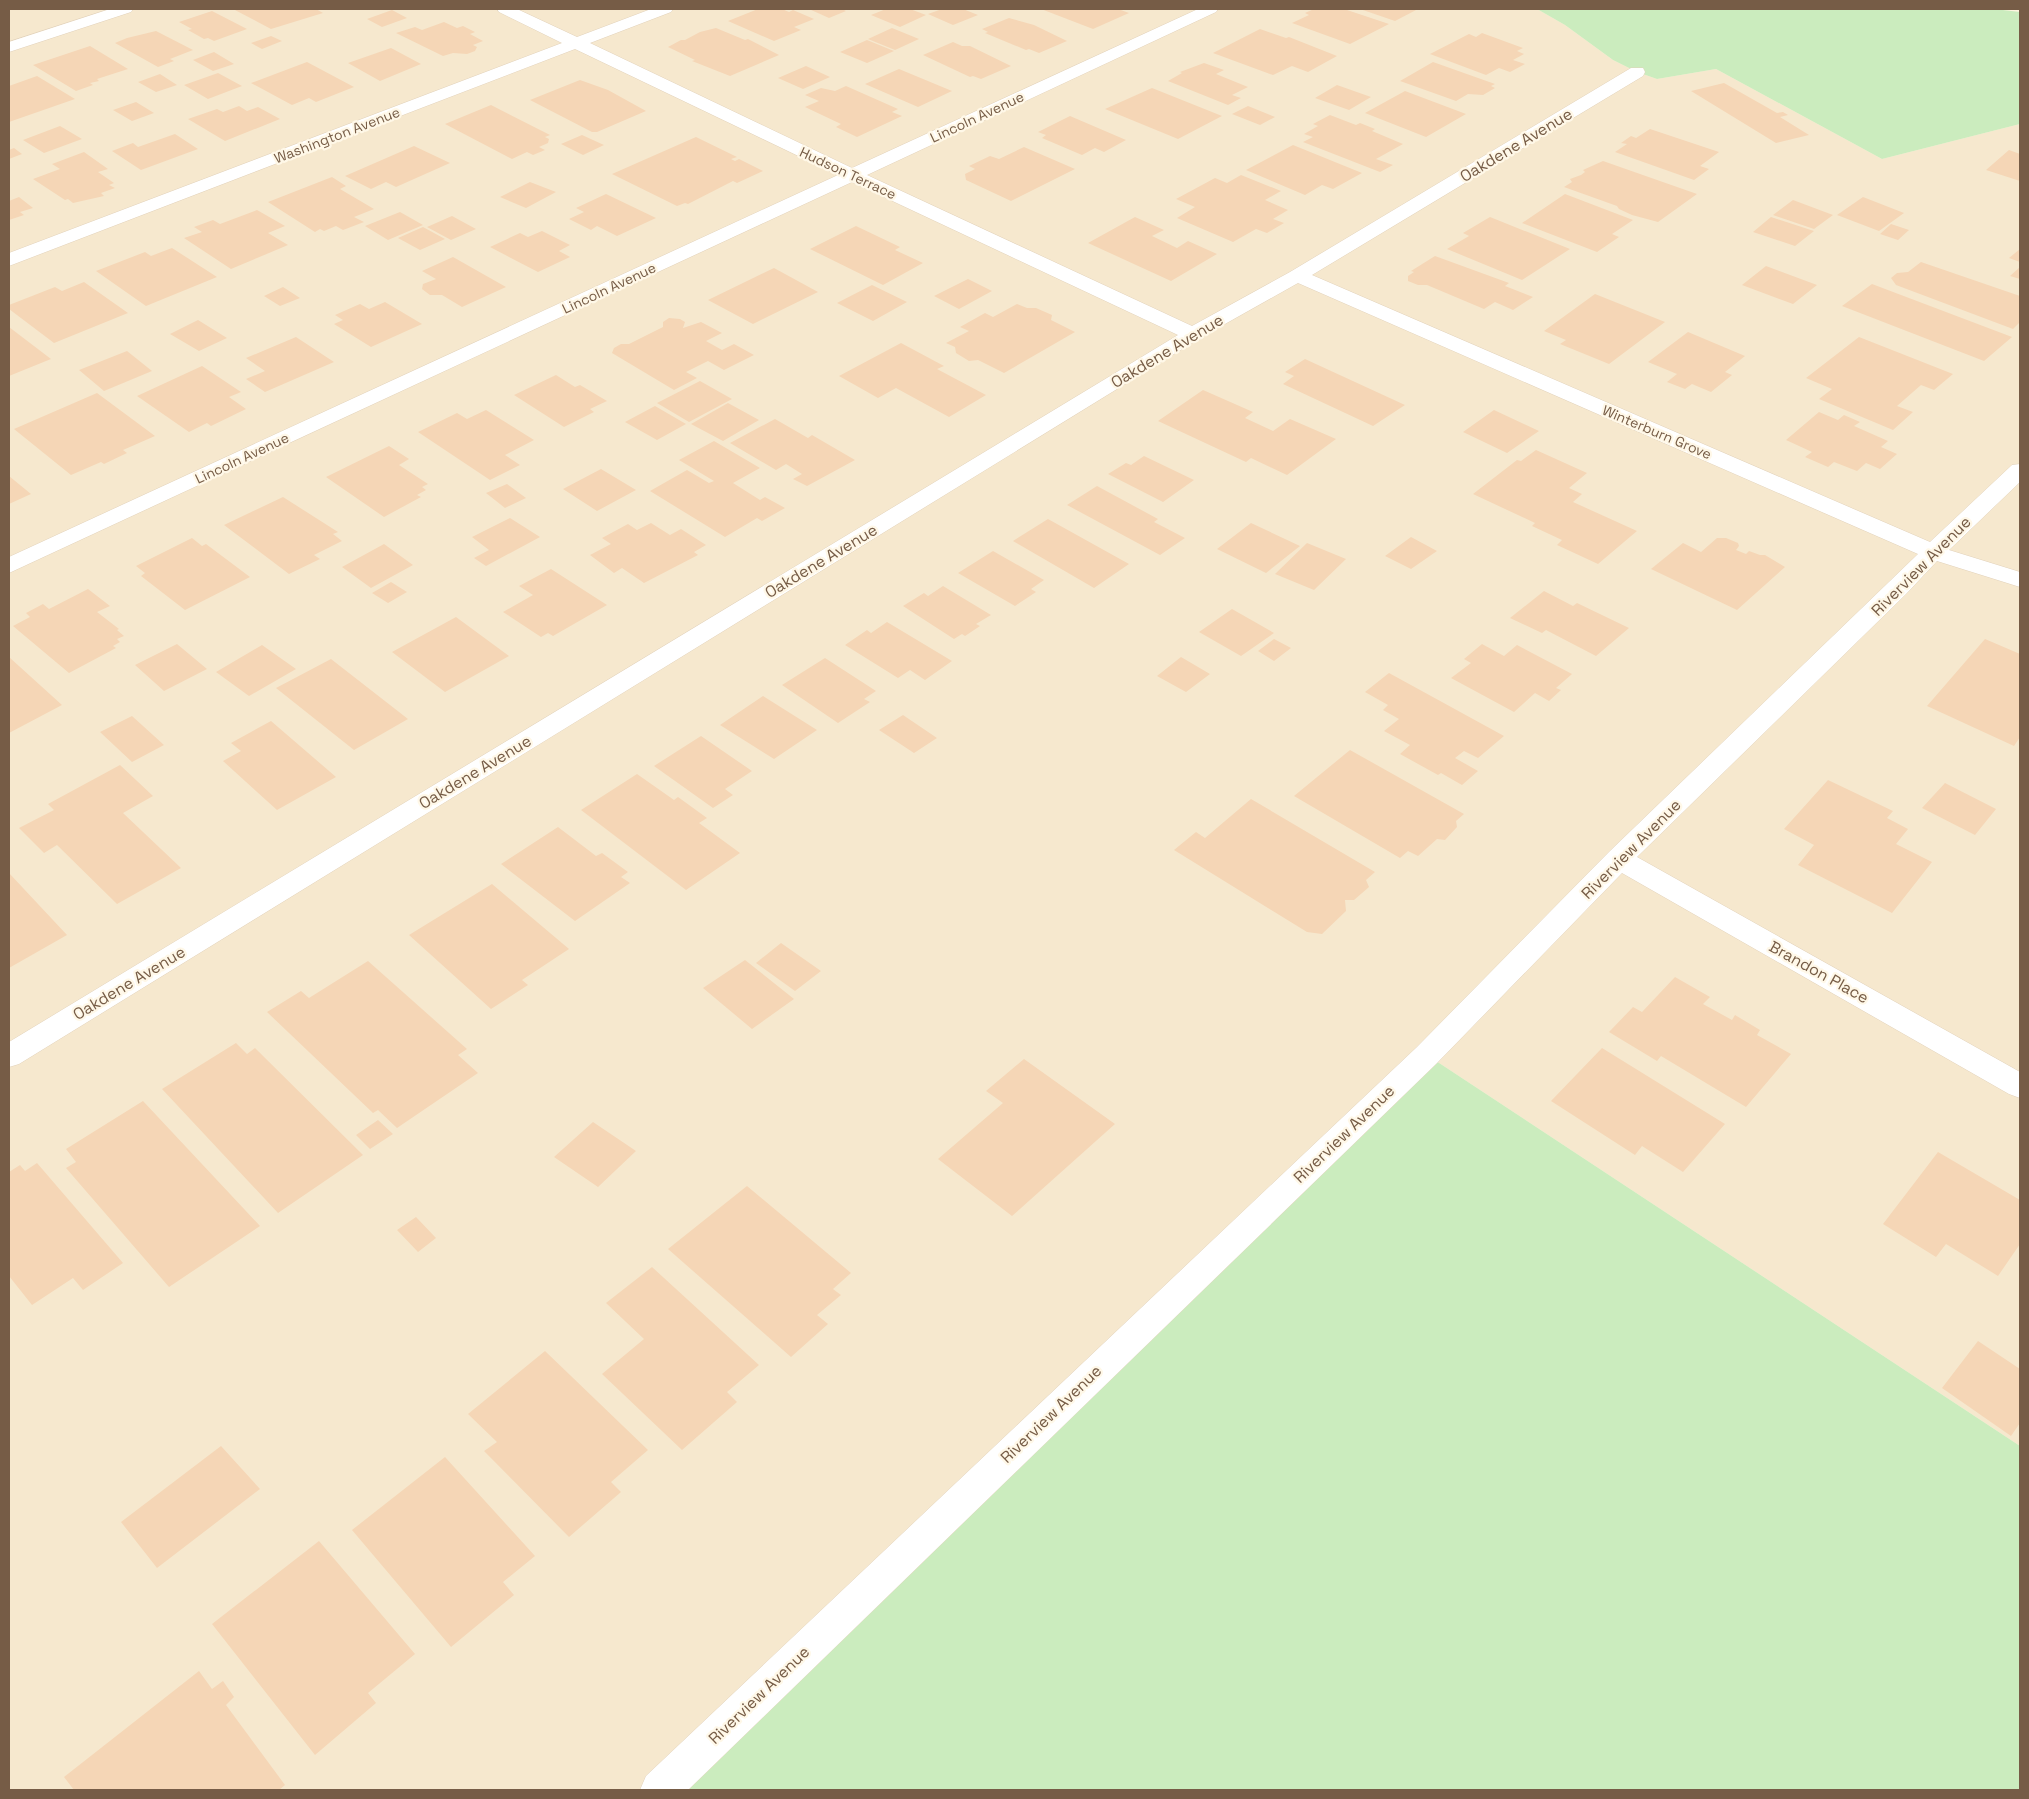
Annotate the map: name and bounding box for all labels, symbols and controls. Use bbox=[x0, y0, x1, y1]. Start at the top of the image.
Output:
street label: Lincoln Avenue bbox=[927, 87, 1027, 147]
street label: Washington Avenue bbox=[272, 103, 402, 167]
street label: Oakdene Avenue bbox=[1456, 103, 1576, 187]
street label: Hudson Terrace bbox=[797, 143, 899, 203]
street label: Lincoln Avenue bbox=[559, 258, 659, 318]
street label: Oakdene Avenue bbox=[1107, 309, 1227, 393]
street label: Winterburn Grove bbox=[1600, 401, 1714, 463]
street label: Lincoln Avenue bbox=[192, 428, 292, 488]
street label: Riverview Avenue bbox=[1867, 512, 1975, 620]
street label: Oakdene Avenue bbox=[761, 519, 881, 603]
street label: Oakdene Avenue bbox=[415, 730, 535, 814]
street label: Riverview Avenue bbox=[1577, 795, 1685, 903]
street label: Brandon Place bbox=[1765, 936, 1873, 1008]
street label: Oakdene Avenue bbox=[69, 941, 189, 1025]
street label: Riverview Avenue bbox=[1289, 1080, 1399, 1188]
street label: Riverview Avenue bbox=[996, 1360, 1106, 1468]
street label: Riverview Avenue bbox=[704, 1641, 814, 1749]

